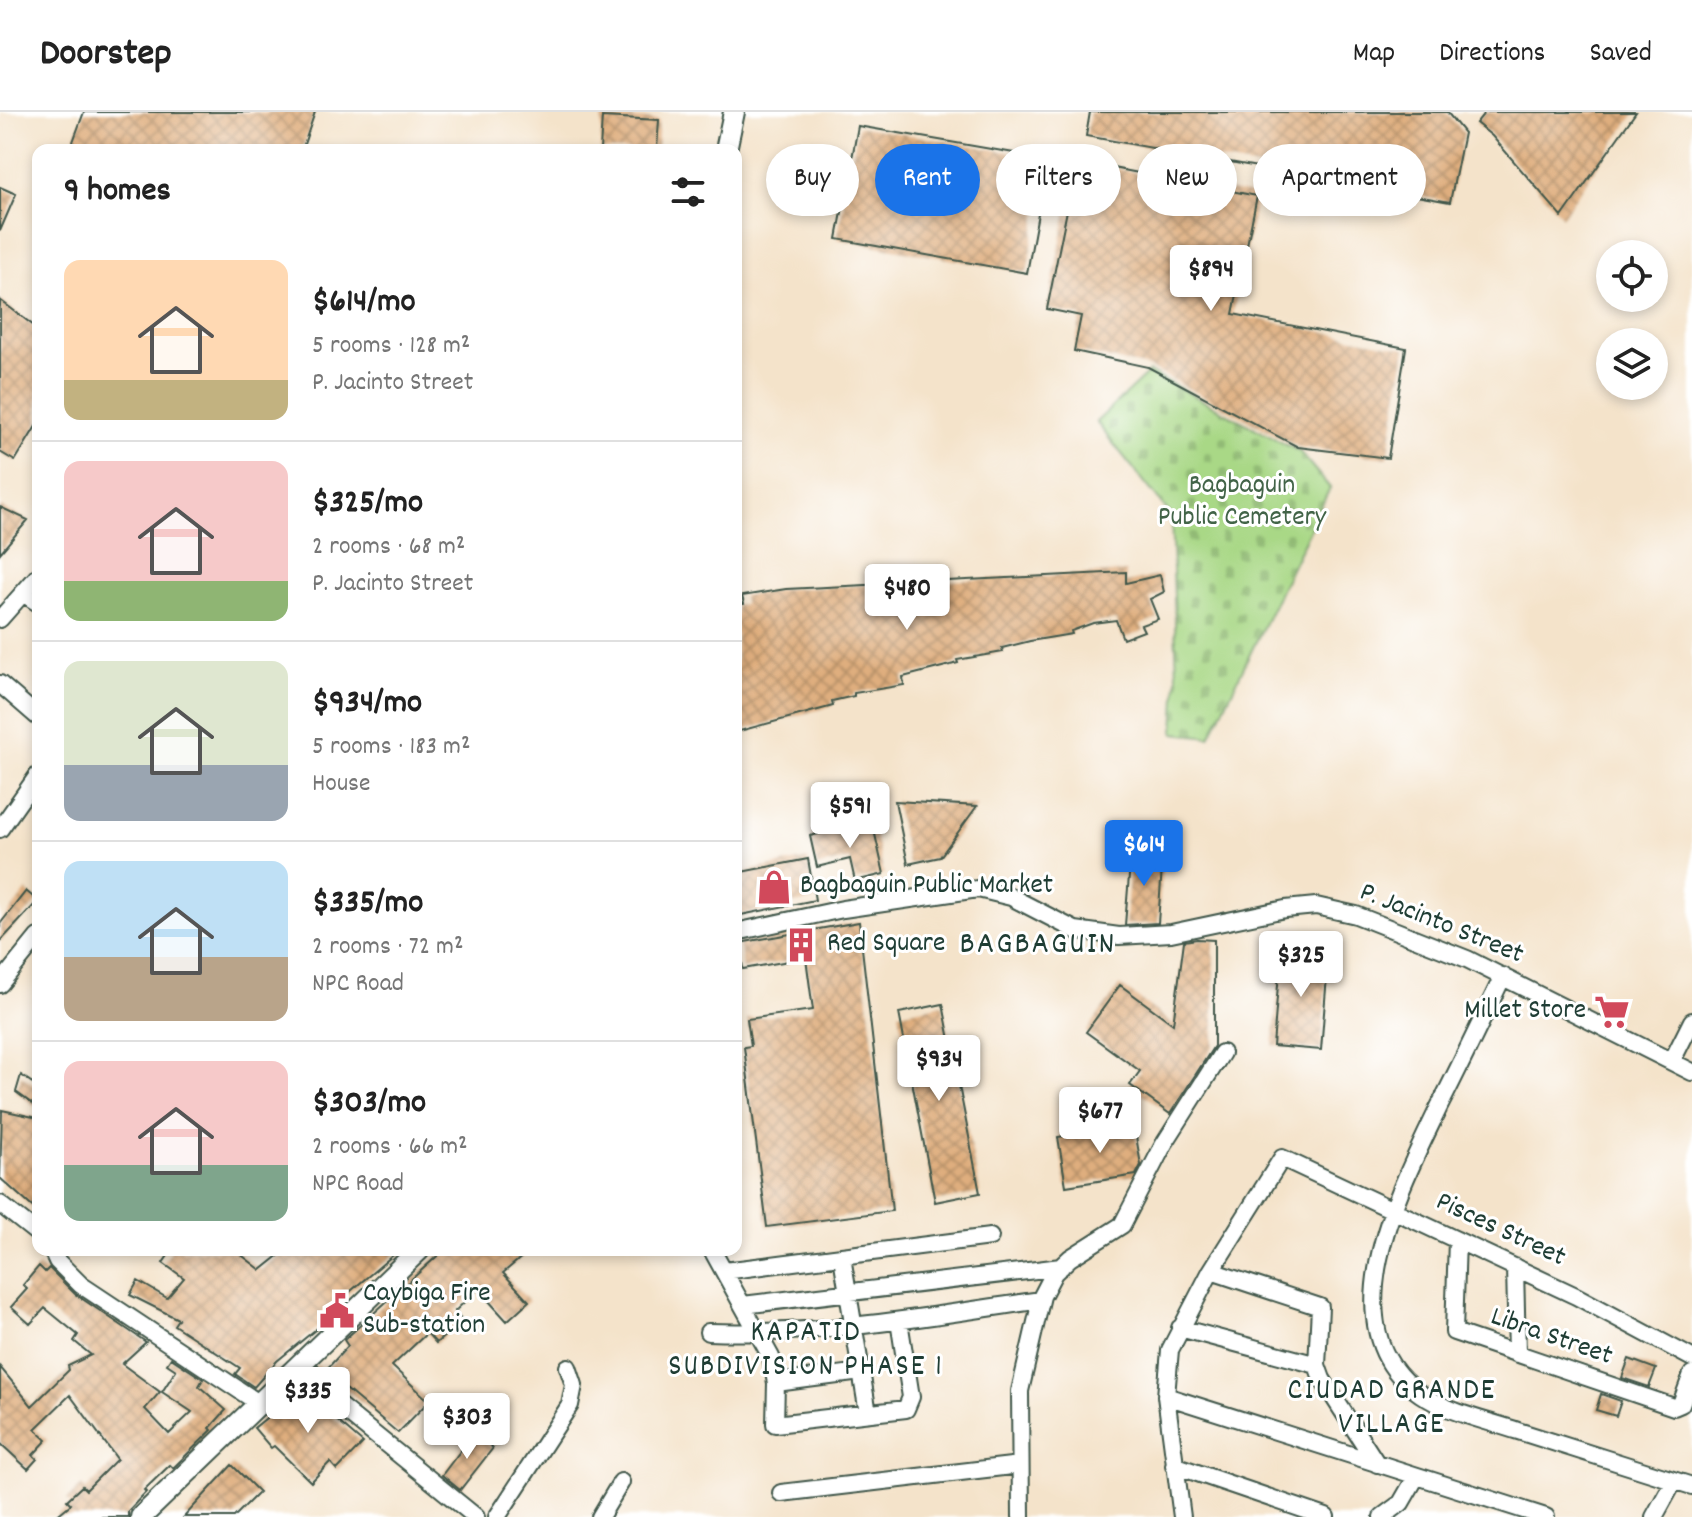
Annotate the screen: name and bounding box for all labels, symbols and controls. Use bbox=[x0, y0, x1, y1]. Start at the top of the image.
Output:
text: Doorstep bbox=[40, 28, 172, 83]
text: Map bbox=[1353, 35, 1395, 75]
text: Directions bbox=[1439, 35, 1545, 75]
text: Saved bbox=[1589, 35, 1652, 75]
chip: Buy bbox=[766, 144, 859, 216]
chip: Rent bbox=[875, 144, 980, 216]
chip: Filters bbox=[996, 144, 1121, 216]
chip: New bbox=[1137, 144, 1237, 216]
chip: Apartment bbox=[1253, 144, 1426, 216]
text: 9 homes bbox=[64, 168, 171, 217]
icon: filters bbox=[666, 170, 710, 214]
map controls bbox=[1596, 240, 1668, 400]
button: locate bbox=[1596, 240, 1668, 312]
pin: $894 bbox=[1164, 245, 1258, 313]
text: $894 bbox=[1188, 252, 1234, 289]
text: $614/mo bbox=[312, 279, 416, 328]
icon: home bbox=[128, 292, 224, 388]
text: 5 rooms · 128 m² bbox=[312, 328, 470, 365]
button: layers bbox=[1596, 328, 1668, 400]
text: P. Jacinto Street bbox=[312, 365, 473, 402]
park label: Bagbaguin Public Cemetery bbox=[1158, 467, 1327, 539]
text: $325/mo bbox=[312, 480, 423, 529]
icon: home bbox=[128, 493, 224, 589]
text: 2 rooms · 68 m² bbox=[312, 529, 465, 566]
pin: $480 bbox=[860, 564, 954, 632]
text: P. Jacinto Street bbox=[312, 566, 473, 603]
text: $480 bbox=[883, 571, 931, 608]
text: $934/mo bbox=[312, 680, 422, 729]
icon: home bbox=[128, 693, 224, 789]
text: 5 rooms · 183 m² bbox=[312, 729, 470, 766]
text: House bbox=[312, 766, 370, 803]
pin: $591 bbox=[803, 782, 897, 850]
text: $591 bbox=[829, 789, 871, 826]
pin: $614 bbox=[1097, 820, 1191, 888]
text: $614 bbox=[1123, 827, 1165, 864]
place label: Bagbaguin Public Market bbox=[800, 867, 1053, 907]
shop icon: Bagbaguin Public Market bbox=[755, 868, 793, 906]
street label: P. Jacinto Street bbox=[1353, 874, 1529, 976]
text: $335/mo bbox=[312, 880, 423, 929]
icon: home bbox=[128, 893, 224, 989]
district label: BAGBAGUIN bbox=[960, 923, 1116, 969]
place label: Red Square bbox=[827, 925, 945, 965]
building icon: Red Square bbox=[782, 926, 820, 964]
text: 2 rooms · 72 m² bbox=[312, 929, 463, 966]
pin: $325 bbox=[1254, 931, 1348, 999]
text: $325 bbox=[1277, 938, 1325, 975]
text: NPC Road bbox=[312, 966, 404, 1003]
place label: Millet Store bbox=[1464, 992, 1586, 1032]
supermarket icon: Millet Store bbox=[1593, 993, 1631, 1031]
pin: $934 bbox=[892, 1035, 986, 1103]
text: $934 bbox=[915, 1042, 963, 1079]
text: $303/mo bbox=[312, 1080, 426, 1129]
pin: $677 bbox=[1053, 1087, 1147, 1155]
icon: home bbox=[128, 1093, 224, 1189]
text: $677 bbox=[1077, 1094, 1123, 1131]
text: 2 rooms · 66 m² bbox=[312, 1129, 468, 1166]
text: NPC Road bbox=[312, 1166, 404, 1203]
street label: Pisces Street bbox=[1428, 1183, 1572, 1279]
place label: Caybiga Fire Sub-station bbox=[363, 1275, 491, 1347]
public building icon: Caybiga Fire Sub-station bbox=[318, 1292, 356, 1330]
street label: Libra Street bbox=[1485, 1298, 1617, 1378]
district label: KAPATID SUBDIVISION PHASE 1 bbox=[668, 1313, 944, 1390]
pin: $335 bbox=[261, 1367, 355, 1435]
district label: CIUDAD GRANDE VILLAGE bbox=[1288, 1371, 1496, 1448]
text: $335 bbox=[284, 1374, 332, 1411]
pin: $303 bbox=[420, 1393, 514, 1461]
text: $303 bbox=[442, 1400, 492, 1437]

